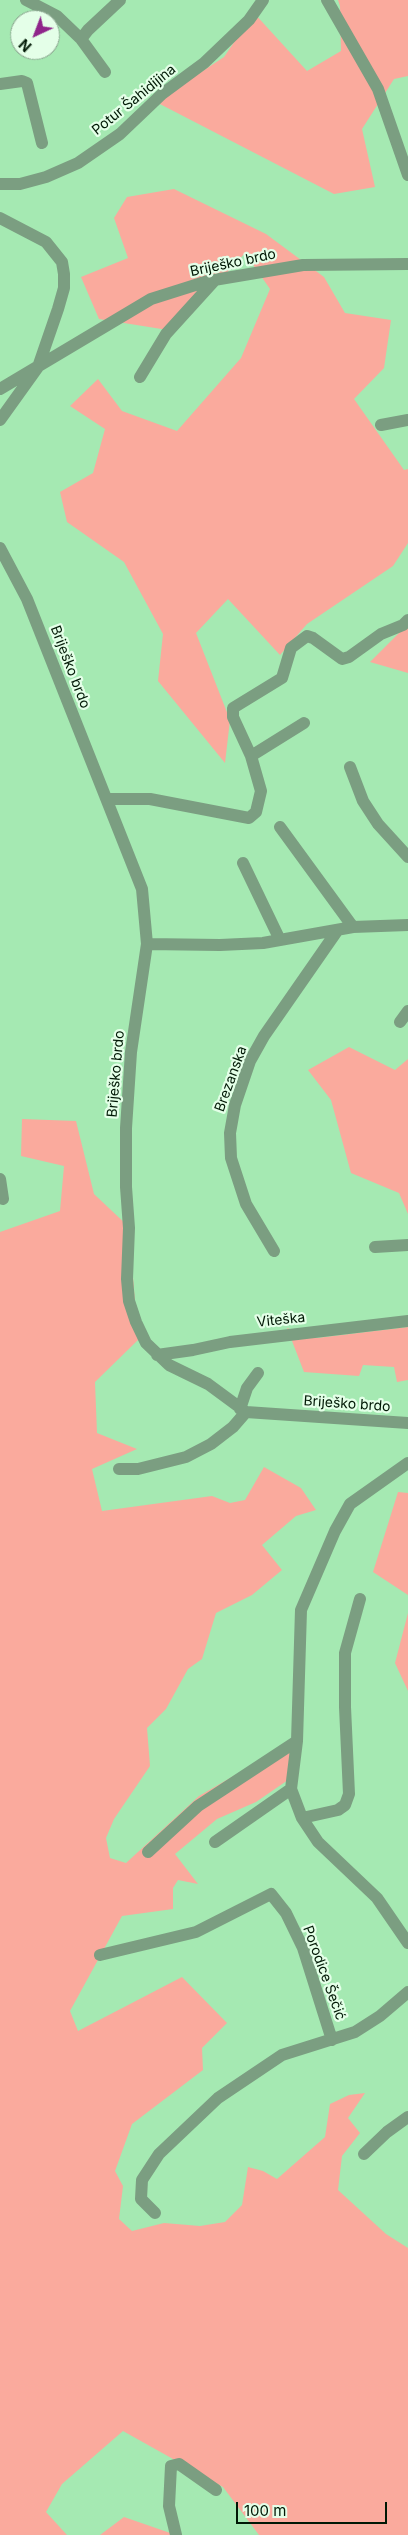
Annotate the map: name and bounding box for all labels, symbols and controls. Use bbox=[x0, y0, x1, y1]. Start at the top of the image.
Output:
north arrow bbox=[10, 10, 60, 60]
text: N bbox=[15, 36, 35, 55]
street label: Potur Šahidijina bbox=[89, 61, 179, 139]
street label: Briješko brdo bbox=[189, 246, 277, 280]
street label: Briješko brdo bbox=[47, 623, 93, 711]
street label: Briješko brdo bbox=[104, 1030, 128, 1118]
street label: Brezanska bbox=[211, 1044, 251, 1114]
street label: Viteška bbox=[256, 1309, 306, 1331]
street label: Briješko brdo bbox=[303, 1393, 391, 1415]
street label: Porodice Šečić bbox=[299, 1923, 349, 2023]
scale bar bbox=[238, 2492, 389, 2524]
text: 100 m bbox=[244, 2501, 286, 2520]

